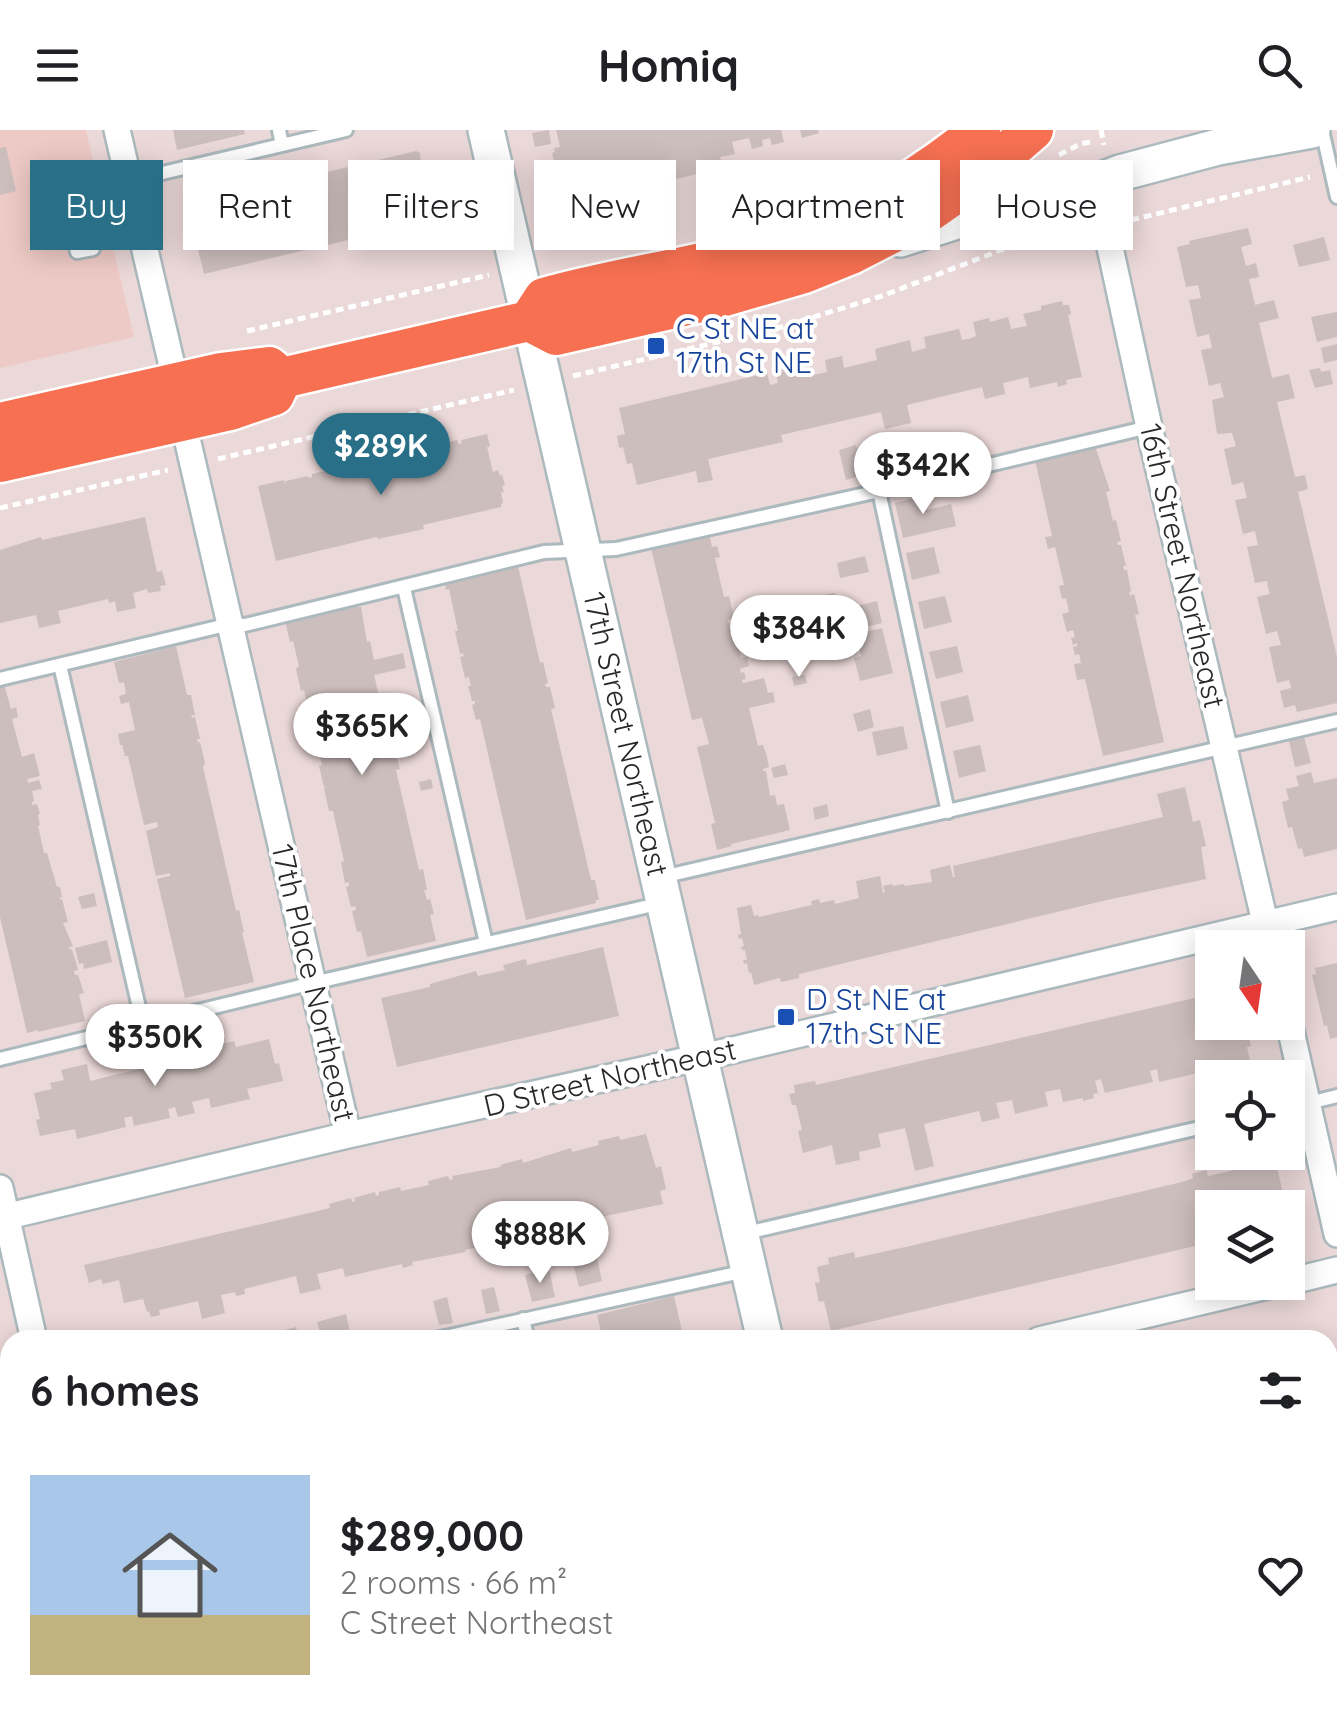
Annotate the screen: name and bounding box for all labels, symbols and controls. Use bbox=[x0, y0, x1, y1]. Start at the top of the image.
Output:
text: Homiq bbox=[598, 37, 739, 93]
icon: menu bbox=[30, 38, 85, 93]
icon: search bbox=[1252, 38, 1307, 93]
chip: Buy bbox=[30, 160, 163, 250]
chip: Rent bbox=[183, 160, 328, 250]
chip: Filters bbox=[348, 160, 514, 250]
chip: New bbox=[534, 160, 676, 250]
chip: Apartment bbox=[696, 160, 940, 250]
chip: House bbox=[960, 160, 1133, 250]
place label: C St NE at 17th St NE bbox=[676, 309, 814, 381]
marker: C St NE at 17th St NE bbox=[645, 335, 667, 357]
pin: $289K bbox=[311, 413, 451, 498]
street label: 16th Street Northeast bbox=[1132, 420, 1234, 712]
text: $289K bbox=[334, 425, 428, 465]
pin: $342K bbox=[853, 432, 993, 517]
text: $342K bbox=[876, 444, 970, 484]
street label: 17th Street Northeast bbox=[575, 588, 677, 880]
pin: $384K bbox=[729, 595, 869, 680]
text: $384K bbox=[752, 607, 846, 647]
pin: $365K bbox=[292, 693, 432, 778]
text: $365K bbox=[315, 705, 409, 745]
street label: 17th Place Northeast bbox=[264, 840, 364, 1125]
north arrow bbox=[1195, 930, 1305, 1040]
map controls bbox=[1195, 930, 1305, 1300]
place label: D St NE at 17th St NE bbox=[806, 980, 946, 1052]
pin: $350K bbox=[85, 1004, 225, 1089]
marker: D St NE at 17th St NE bbox=[775, 1006, 797, 1028]
text: $350K bbox=[107, 1016, 203, 1056]
street label: D Street Northeast bbox=[480, 1029, 740, 1125]
button: locate bbox=[1195, 1060, 1305, 1170]
button: layers bbox=[1195, 1190, 1305, 1300]
pin: $888K bbox=[470, 1201, 610, 1286]
text: $888K bbox=[494, 1213, 586, 1253]
icon: filters bbox=[1253, 1363, 1308, 1418]
text: 6 homes bbox=[30, 1364, 200, 1417]
text: $289,000 bbox=[340, 1509, 524, 1562]
icon: home bbox=[110, 1515, 230, 1635]
icon: heart bbox=[1253, 1548, 1308, 1603]
text: 2 rooms · 66 m² bbox=[340, 1562, 567, 1602]
text: C Street Northeast bbox=[340, 1602, 613, 1642]

